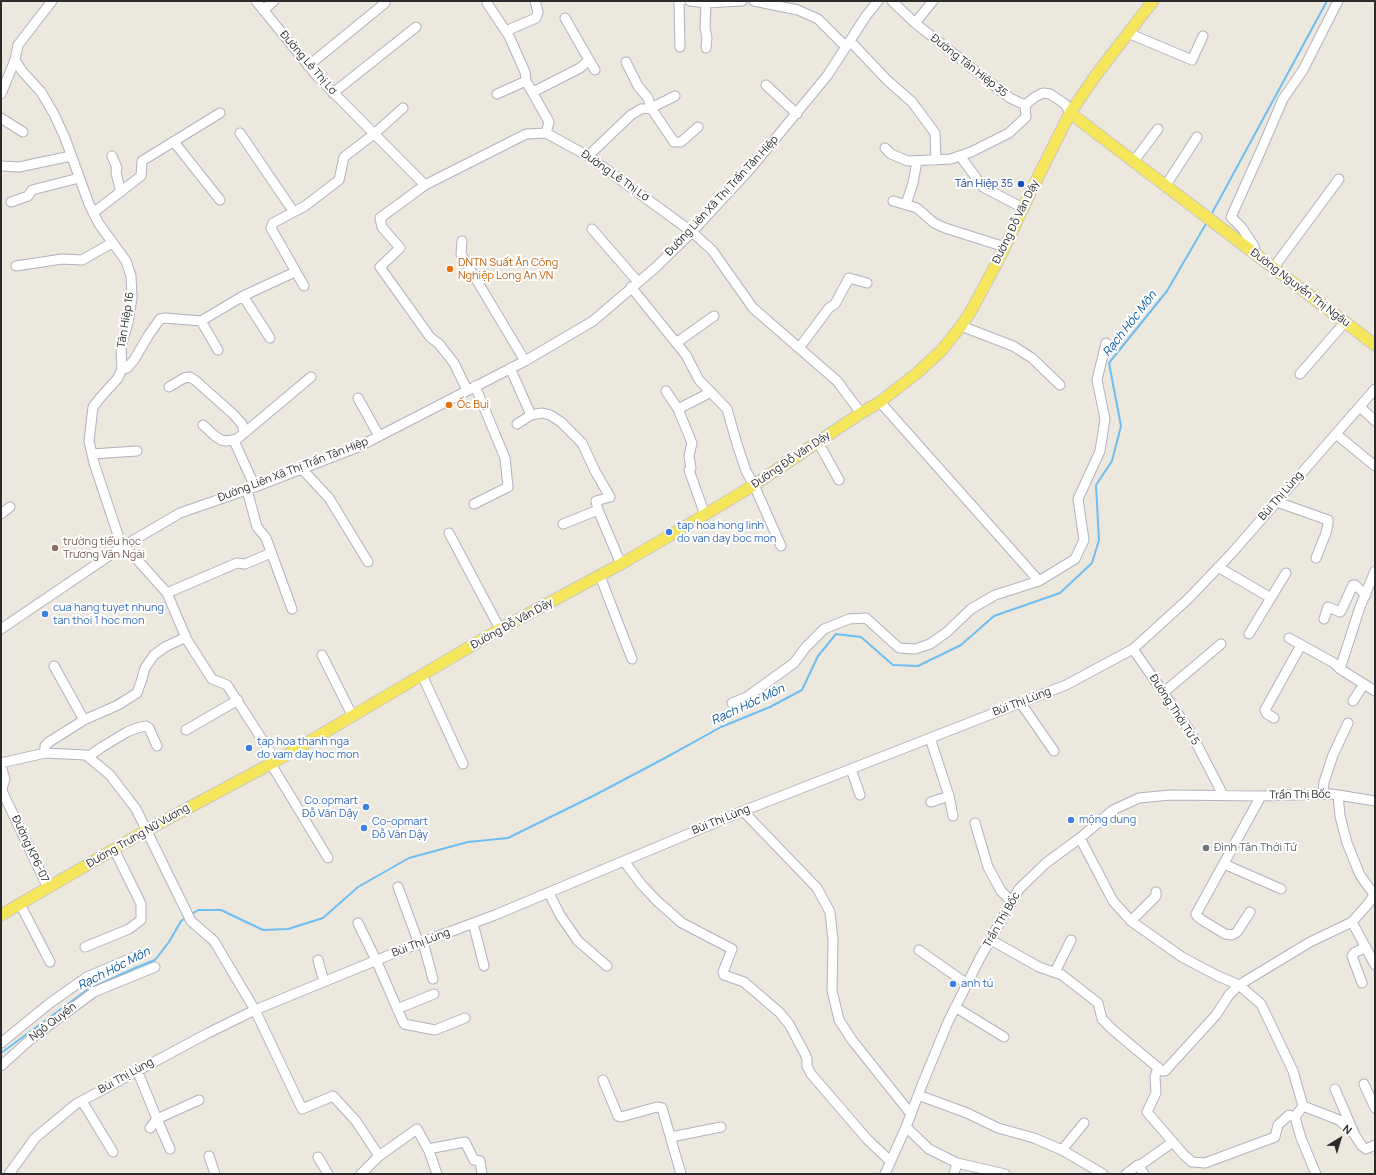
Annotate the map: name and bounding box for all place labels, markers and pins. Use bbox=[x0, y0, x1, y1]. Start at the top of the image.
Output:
place label: Tân Hiệp 35 bbox=[955, 177, 1013, 191]
marker: Tân Hiệp 35 bbox=[1016, 179, 1026, 189]
place label: DNTN Suất Ăn Công Nghiệp Long An VN bbox=[458, 256, 558, 282]
marker: DNTN Suất Ăn Công Nghiệp Long An VN bbox=[445, 264, 455, 274]
place label: Ốc Bụi bbox=[457, 398, 489, 412]
marker: Ốc Bụi bbox=[444, 400, 454, 410]
place label: tap hoa hong linh do van day boc mon bbox=[677, 519, 776, 545]
marker: tap hoa hong linh do van day boc mon bbox=[664, 527, 674, 537]
place label: trường tiểu học Trương Văn Ngài bbox=[63, 535, 145, 561]
marker: trường tiểu học Trương Văn Ngài bbox=[50, 543, 60, 553]
place label: cua hang tuyet nhung tan thoi 1 hoc mon bbox=[53, 601, 164, 627]
marker: cua hang tuyet nhung tan thoi 1 hoc mon bbox=[40, 609, 50, 619]
place label: tap hoa thanh nga do vam day hoc mon bbox=[257, 735, 359, 761]
marker: tap hoa thanh nga do vam day hoc mon bbox=[244, 743, 254, 753]
place label: Co.opmart Đỗ Văn Dậy bbox=[302, 794, 358, 820]
marker: Co.opmart Đỗ Văn Dậy bbox=[361, 802, 371, 812]
place label: mộng dung bbox=[1079, 813, 1136, 827]
place label: Co-opmart Đỗ Văn Dậy bbox=[372, 815, 428, 841]
marker: mộng dung bbox=[1066, 815, 1076, 825]
marker: Co-opmart Đỗ Văn Dậy bbox=[359, 823, 369, 833]
place label: Đình Tân Thới Tứ bbox=[1214, 841, 1297, 855]
marker: Đình Tân Thới Tứ bbox=[1201, 843, 1211, 853]
place label: anh tú bbox=[961, 977, 993, 991]
marker: anh tú bbox=[948, 979, 958, 989]

